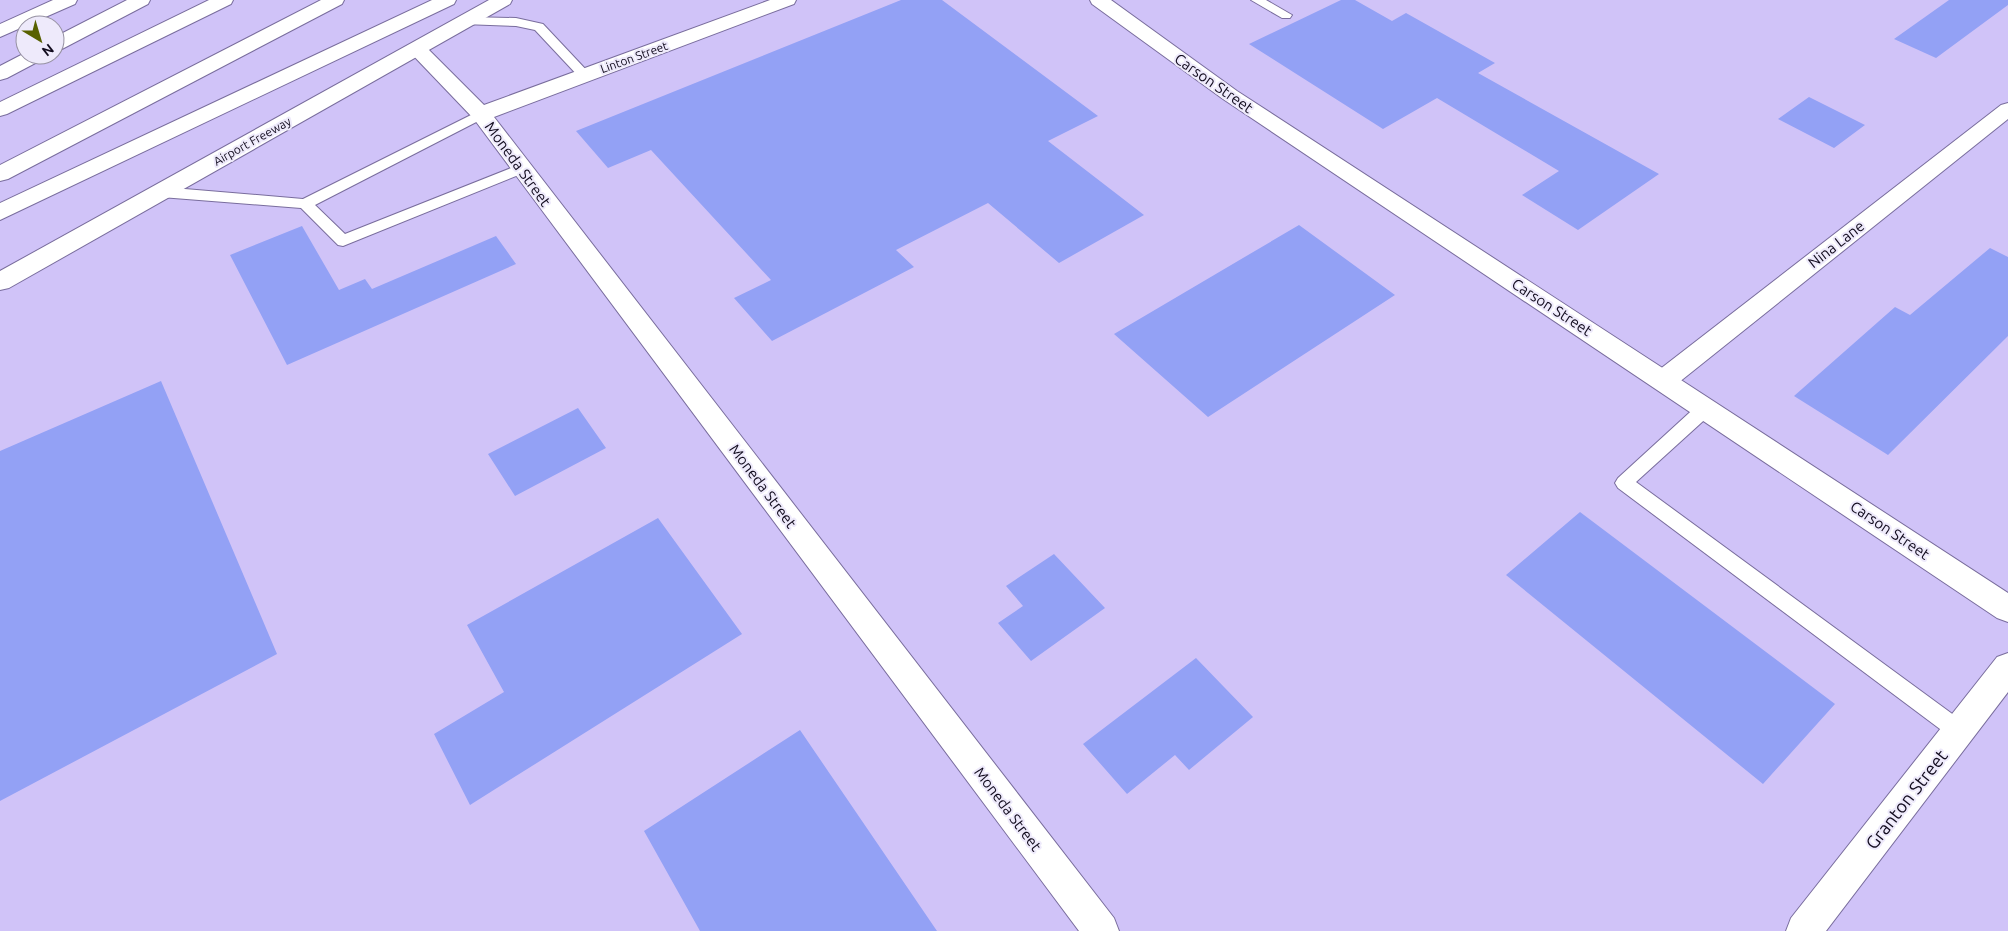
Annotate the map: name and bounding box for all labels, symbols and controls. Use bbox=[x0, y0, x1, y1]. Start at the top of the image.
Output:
north arrow bbox=[15, 15, 65, 65]
street label: Linton Street bbox=[599, 39, 670, 75]
text: N bbox=[39, 41, 57, 60]
street label: Carson Street bbox=[1172, 50, 1257, 116]
street label: Airport Freeway bbox=[211, 114, 293, 168]
street label: Moneda Street bbox=[482, 118, 554, 210]
street label: Nina Lane bbox=[1805, 217, 1867, 271]
street label: Carson Street bbox=[1509, 275, 1595, 339]
street label: Moneda Street bbox=[726, 441, 800, 531]
street label: Carson Street bbox=[1847, 497, 1933, 563]
street label: Granton Street bbox=[1861, 745, 1951, 853]
street label: Moneda Street bbox=[971, 764, 1045, 854]

